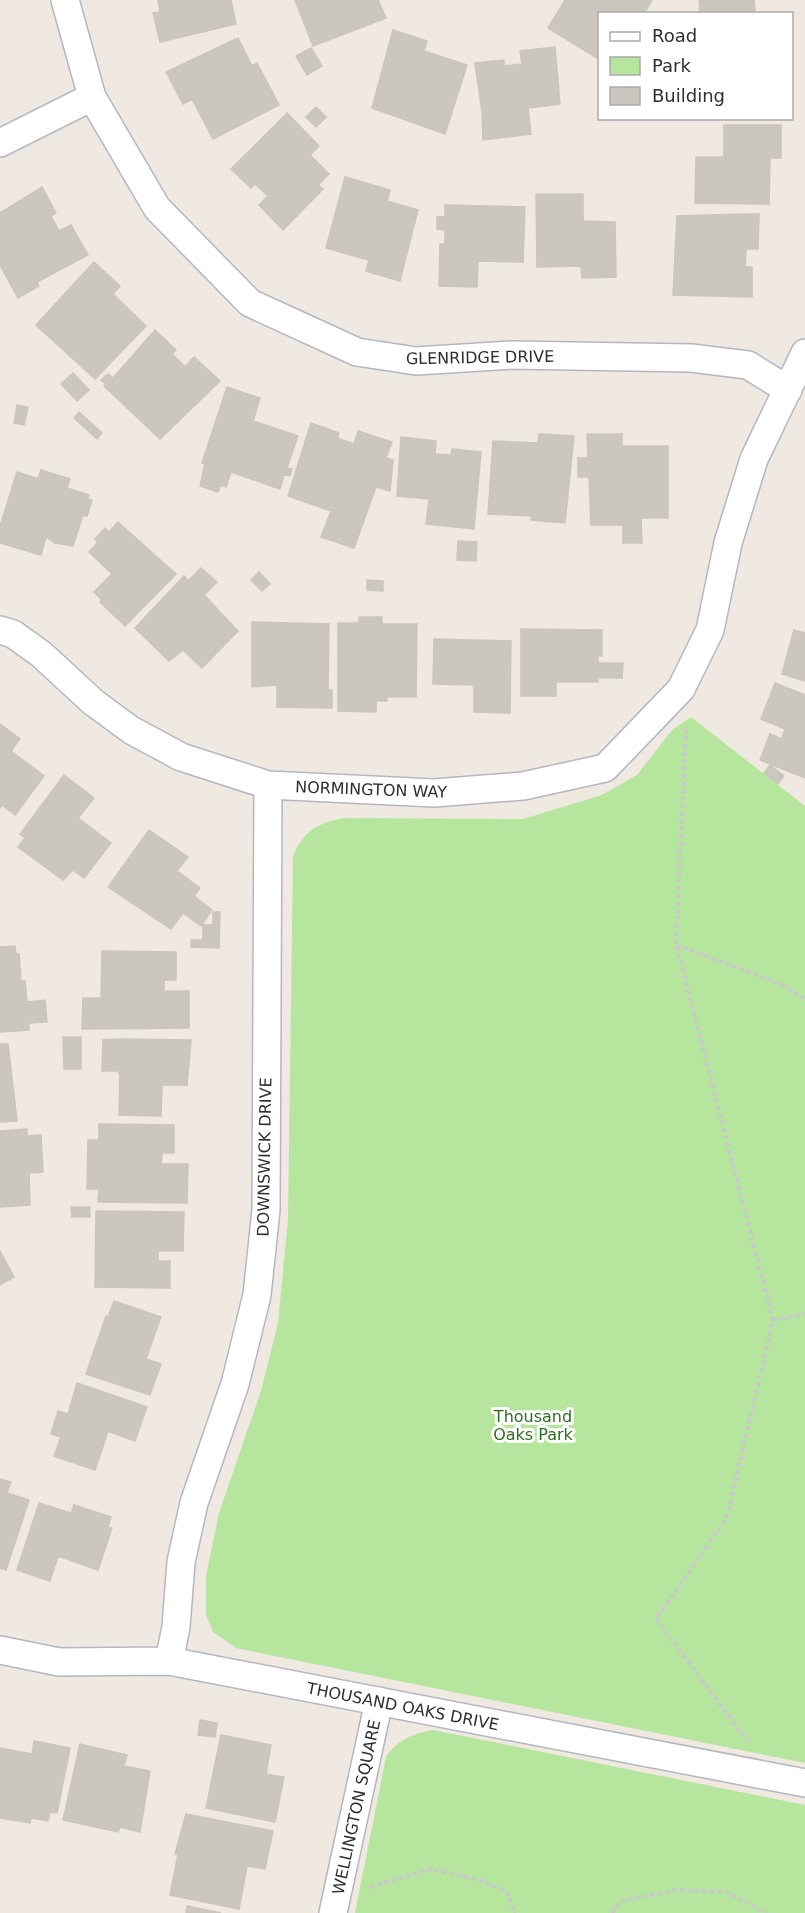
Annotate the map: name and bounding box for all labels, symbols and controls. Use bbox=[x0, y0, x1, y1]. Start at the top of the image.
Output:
legend bbox=[598, 12, 793, 120]
text: Road bbox=[652, 25, 697, 46]
text: Park bbox=[652, 55, 691, 76]
text: Building bbox=[652, 85, 725, 106]
street label: GLENRIDGE DRIVE bbox=[406, 347, 554, 368]
street label: NORMINGTON WAY bbox=[295, 777, 447, 802]
street label: DOWNSWICK DRIVE bbox=[254, 1077, 275, 1237]
park label: Thousand Oaks Park bbox=[493, 1407, 574, 1444]
street label: THOUSAND OAKS DRIVE bbox=[304, 1678, 500, 1734]
street label: WELLINGTON SQUARE bbox=[329, 1718, 384, 1896]

